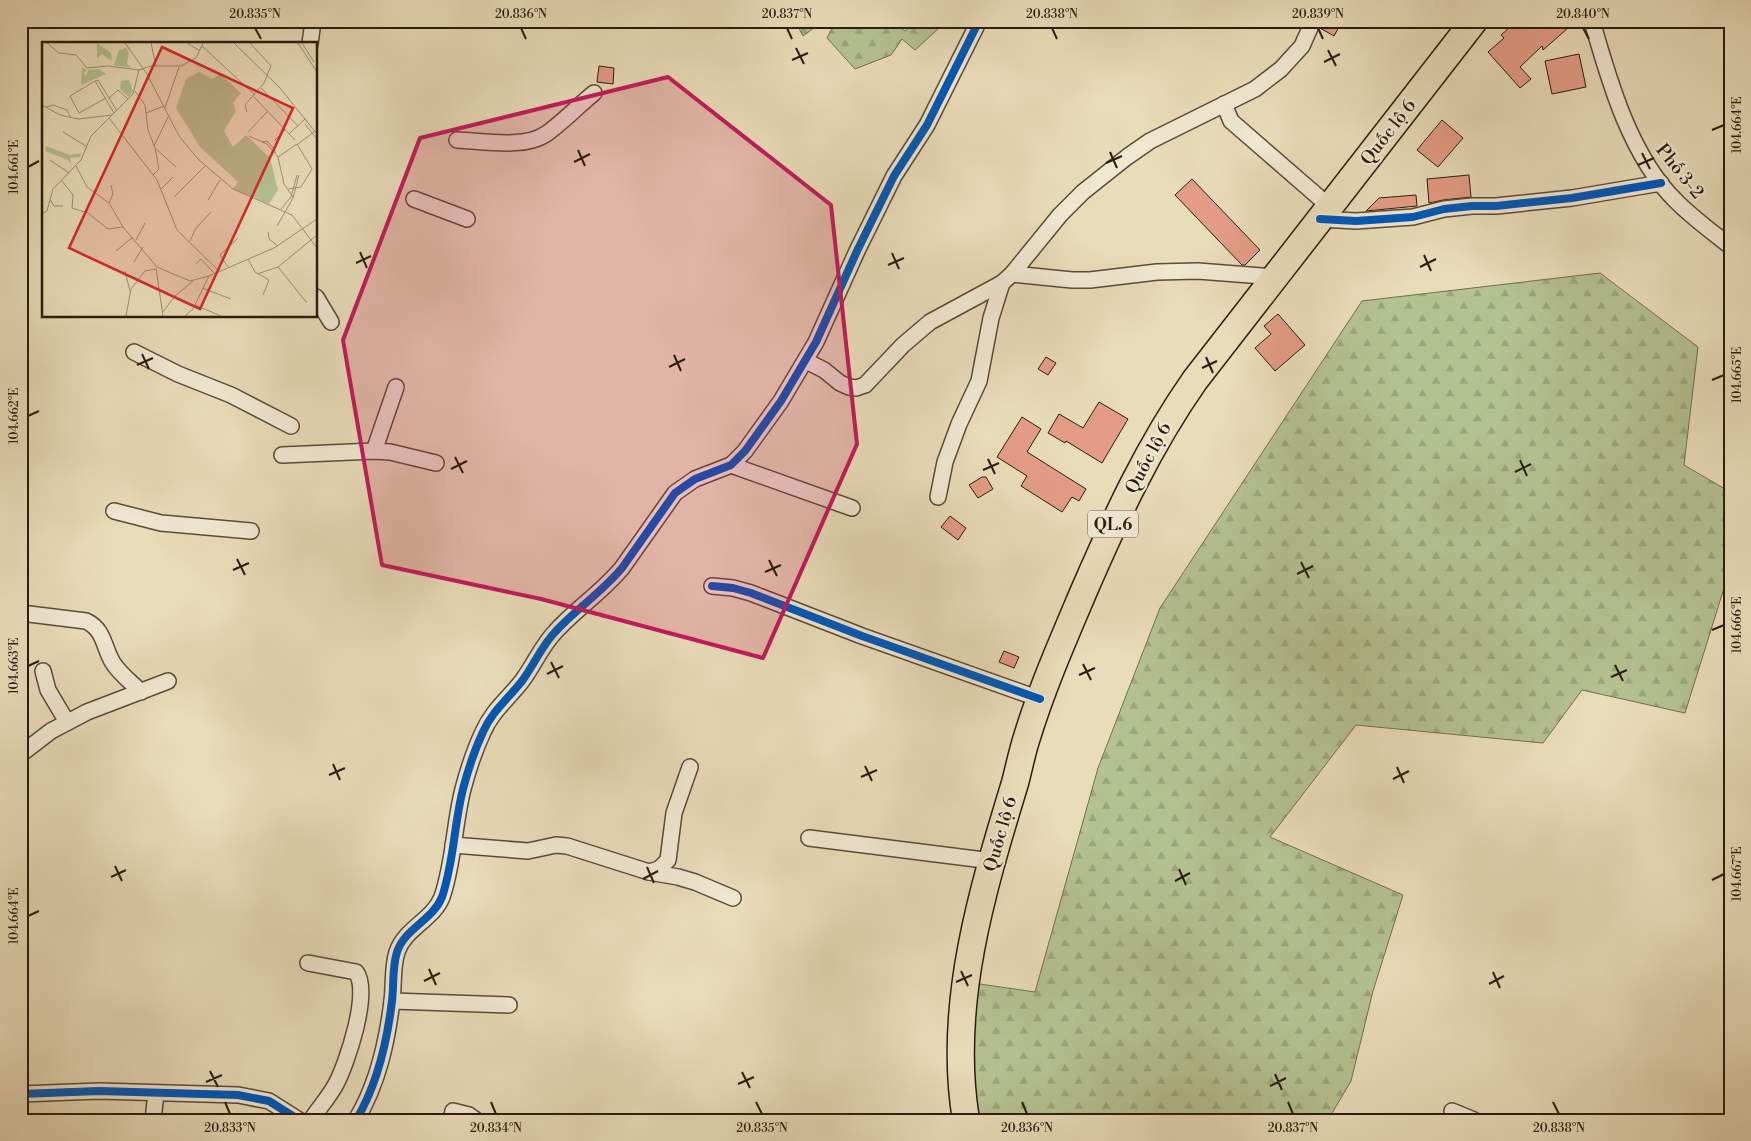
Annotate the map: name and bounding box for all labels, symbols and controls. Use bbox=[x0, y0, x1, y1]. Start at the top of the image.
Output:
text: 20.835°N bbox=[229, 7, 281, 22]
text: 20.836°N bbox=[495, 7, 547, 22]
text: 20.837°N bbox=[762, 7, 812, 22]
text: 20.838°N bbox=[1026, 7, 1078, 22]
text: 20.839°N bbox=[1292, 7, 1344, 22]
text: 20.840°N bbox=[1556, 7, 1610, 22]
inset map bbox=[42, 42, 318, 318]
street label: Quốc lộ 6 bbox=[1356, 95, 1421, 170]
text: 104.664°E bbox=[1730, 96, 1745, 154]
street label: Phố 3-2 bbox=[1650, 139, 1709, 203]
text: 104.661°E bbox=[7, 140, 22, 194]
text: 104.665°E bbox=[1730, 347, 1745, 403]
text: 104.662°E bbox=[7, 388, 22, 444]
street label: Quốc lộ 6 bbox=[1120, 419, 1177, 498]
road number: QL.6 bbox=[1088, 510, 1138, 538]
text: 104.666°E bbox=[1730, 596, 1745, 654]
text: 104.663°E bbox=[7, 638, 22, 694]
street label: Quốc lộ 6 bbox=[979, 794, 1022, 874]
text: 104.667°E bbox=[1730, 846, 1745, 902]
text: 104.664°E bbox=[7, 887, 22, 945]
text: 20.833°N bbox=[204, 1121, 256, 1136]
text: 20.834°N bbox=[470, 1121, 522, 1136]
text: 20.835°N bbox=[736, 1121, 788, 1136]
text: 20.836°N bbox=[1001, 1121, 1053, 1136]
text: 20.837°N bbox=[1268, 1121, 1318, 1136]
text: 20.838°N bbox=[1533, 1121, 1585, 1136]

